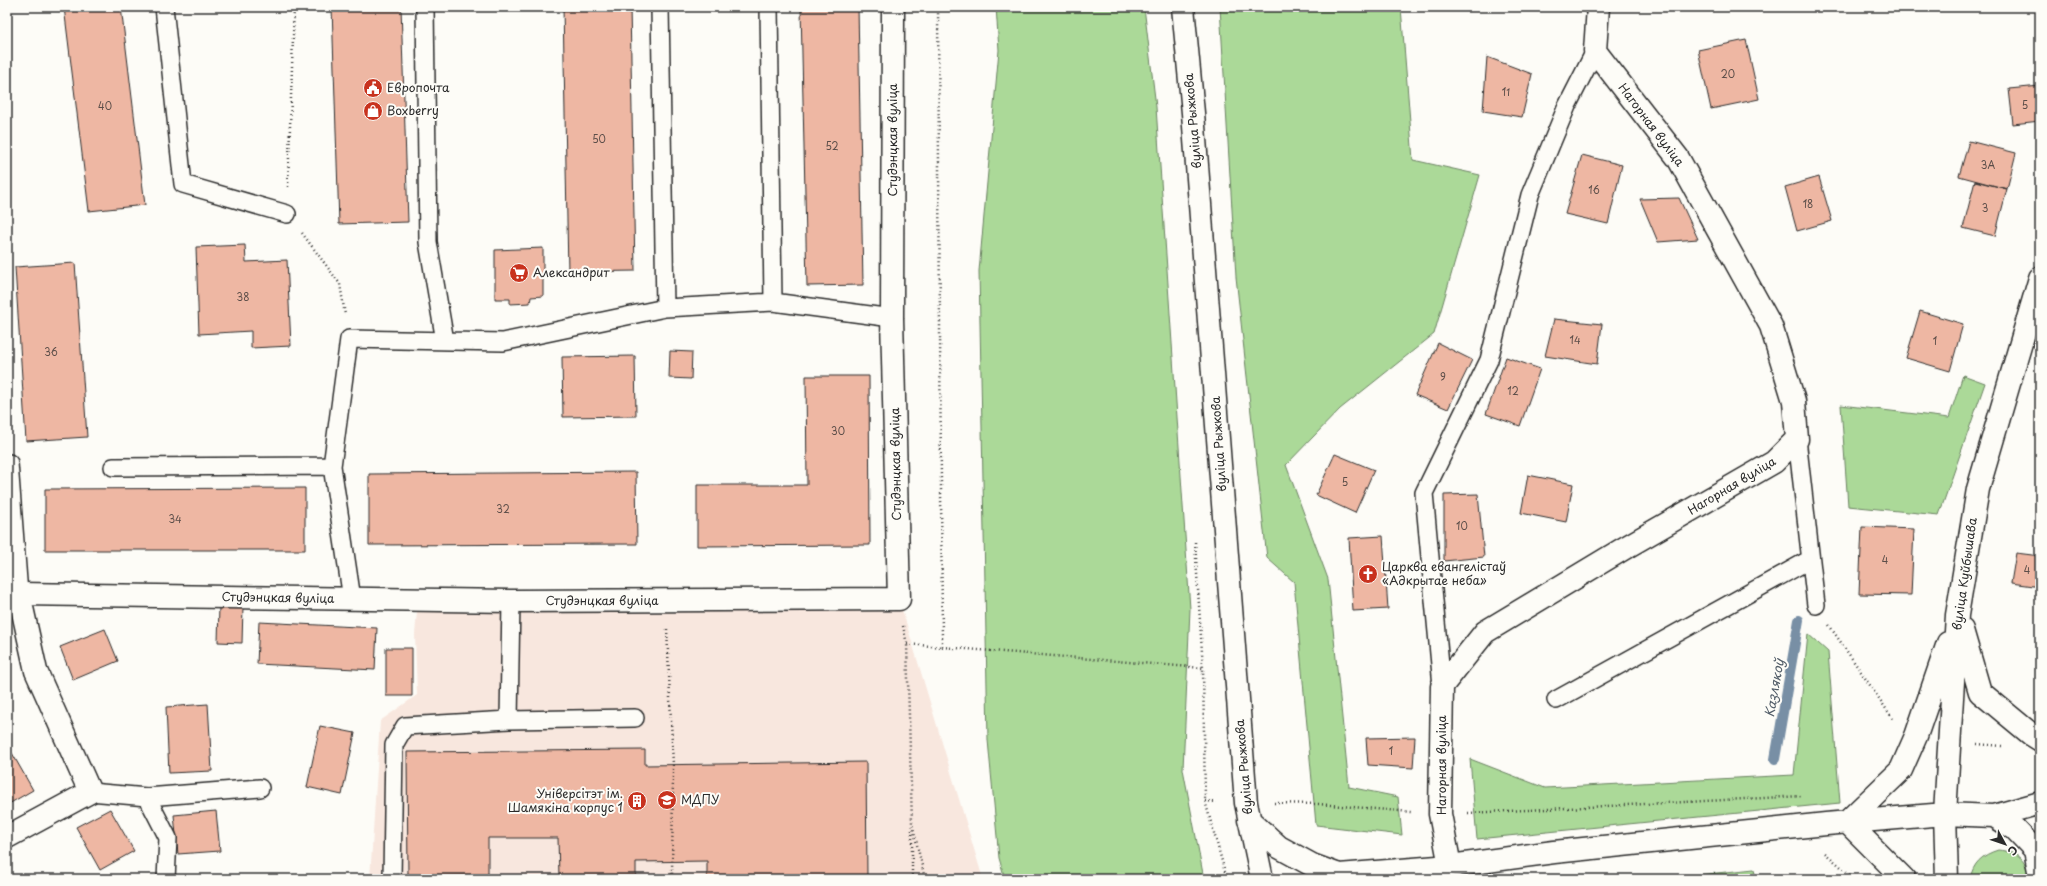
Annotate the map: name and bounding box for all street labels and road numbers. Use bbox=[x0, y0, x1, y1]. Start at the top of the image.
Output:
street label: вуліца Рыжкова bbox=[1179, 72, 1205, 170]
street label: Нагорная вуліца bbox=[1615, 79, 1689, 170]
street label: Студэнцкая вуліца bbox=[883, 83, 901, 197]
street label: вуліца Рыжкова bbox=[1206, 395, 1230, 492]
street label: Студэнцкая вуліца bbox=[885, 407, 905, 521]
street label: Нагорная вуліца bbox=[1684, 451, 1779, 519]
street label: вуліца Куйбышава bbox=[1947, 516, 1981, 631]
street label: Студэнцкая вуліца bbox=[221, 587, 335, 607]
street label: Студэнцкая вуліца bbox=[545, 591, 659, 609]
street label: Нагорная вуліца bbox=[1432, 714, 1450, 815]
street label: вуліца Рыжкова bbox=[1230, 718, 1256, 816]

